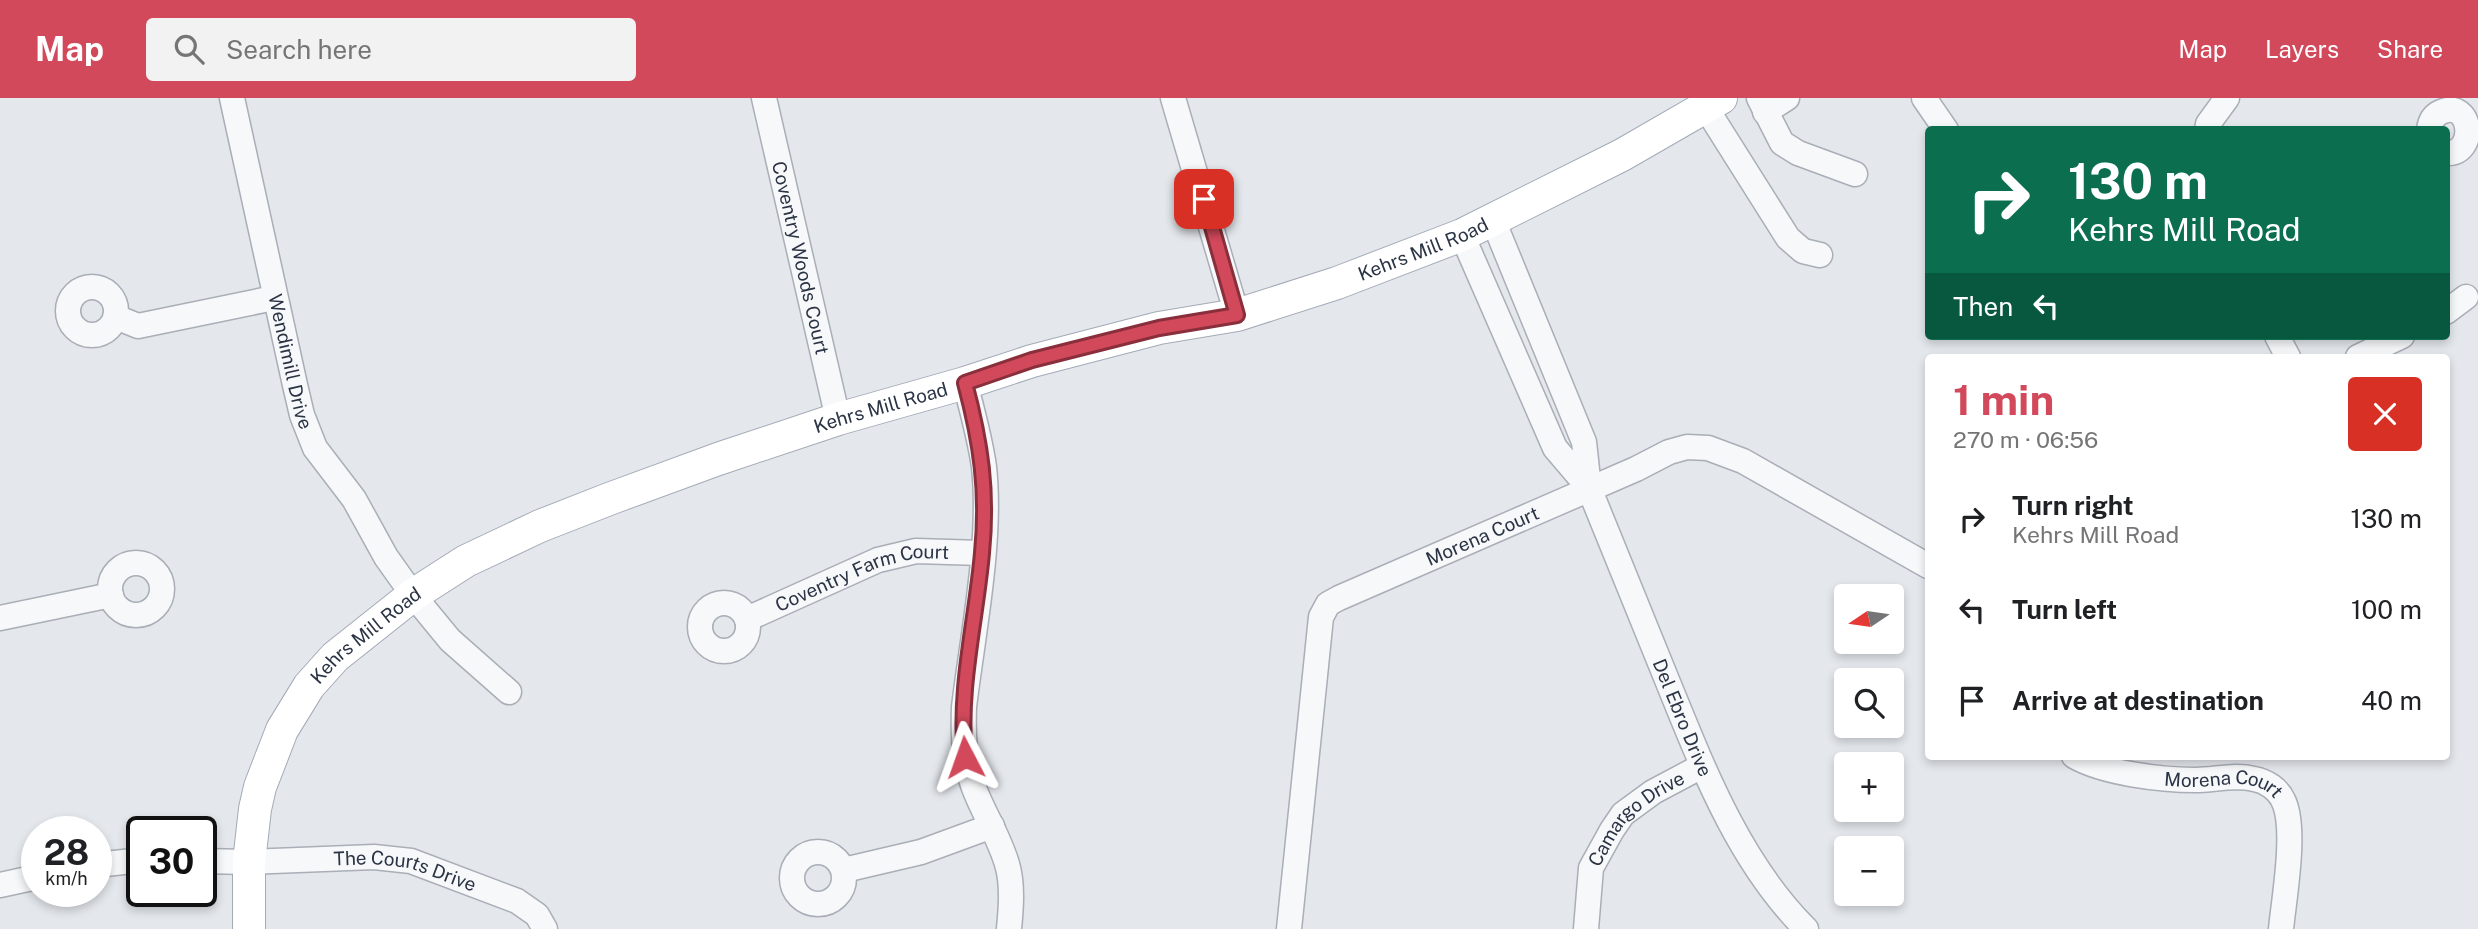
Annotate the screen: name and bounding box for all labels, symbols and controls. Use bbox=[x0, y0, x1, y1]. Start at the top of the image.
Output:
search box bbox=[146, 18, 636, 81]
text: Map bbox=[35, 30, 104, 68]
icon: search bbox=[170, 30, 208, 68]
text: Search here bbox=[226, 34, 372, 65]
text: Map bbox=[2178, 35, 2227, 63]
text: Layers bbox=[2265, 35, 2339, 63]
text: Share bbox=[2377, 35, 2443, 63]
text: 130 m bbox=[2068, 152, 2208, 210]
icon: right bbox=[1953, 154, 2044, 245]
street label: Coventry Woods Court bbox=[768, 159, 834, 357]
pin bbox=[1174, 169, 1234, 229]
icon: arrive bbox=[1185, 180, 1223, 218]
text: Kehrs Mill Road bbox=[2068, 211, 2301, 248]
street label: Kehrs Mill Road bbox=[1355, 213, 1492, 285]
icon: left bbox=[2027, 287, 2065, 325]
text: Then bbox=[1953, 291, 2013, 322]
street label: Wendimill Drive bbox=[264, 292, 317, 432]
text: 1 min bbox=[1953, 375, 2054, 424]
street label: Kehrs Mill Road bbox=[811, 377, 950, 437]
button: close bbox=[2348, 377, 2422, 451]
text: 270 m · 06:56 bbox=[1953, 426, 2098, 453]
text: Turn right bbox=[2012, 490, 2134, 521]
icon: right bbox=[1953, 500, 1991, 538]
street label: Morena Court bbox=[1422, 502, 1542, 570]
text: 130 m bbox=[2350, 503, 2422, 534]
text: Kehrs Mill Road bbox=[2012, 521, 2179, 548]
street label: Coventry Farm Court bbox=[772, 540, 949, 616]
street label: Kehrs Mill Road bbox=[306, 582, 425, 688]
north arrow bbox=[1834, 584, 1904, 654]
map controls bbox=[1834, 584, 1904, 906]
icon: left bbox=[1953, 591, 1991, 629]
text: Turn left bbox=[2012, 594, 2117, 625]
text: 100 m bbox=[2351, 594, 2422, 625]
street label: Del Ebro Drive bbox=[1649, 655, 1717, 780]
button: search bbox=[1834, 668, 1904, 738]
icon: arrive bbox=[1953, 682, 1991, 720]
text: Arrive at destination bbox=[2012, 685, 2264, 716]
text: 40 m bbox=[2361, 685, 2422, 716]
position arrow bbox=[928, 720, 1002, 794]
button: + bbox=[1834, 752, 1904, 822]
street label: Morena Court bbox=[2164, 766, 2288, 802]
street label: Camargo Drive bbox=[1583, 767, 1688, 870]
speed limit sign: 30 bbox=[126, 816, 217, 907]
text: 28 bbox=[44, 832, 89, 873]
button: − bbox=[1834, 836, 1904, 906]
street label: The Courts Drive bbox=[333, 846, 479, 896]
text: km/h bbox=[45, 868, 88, 889]

